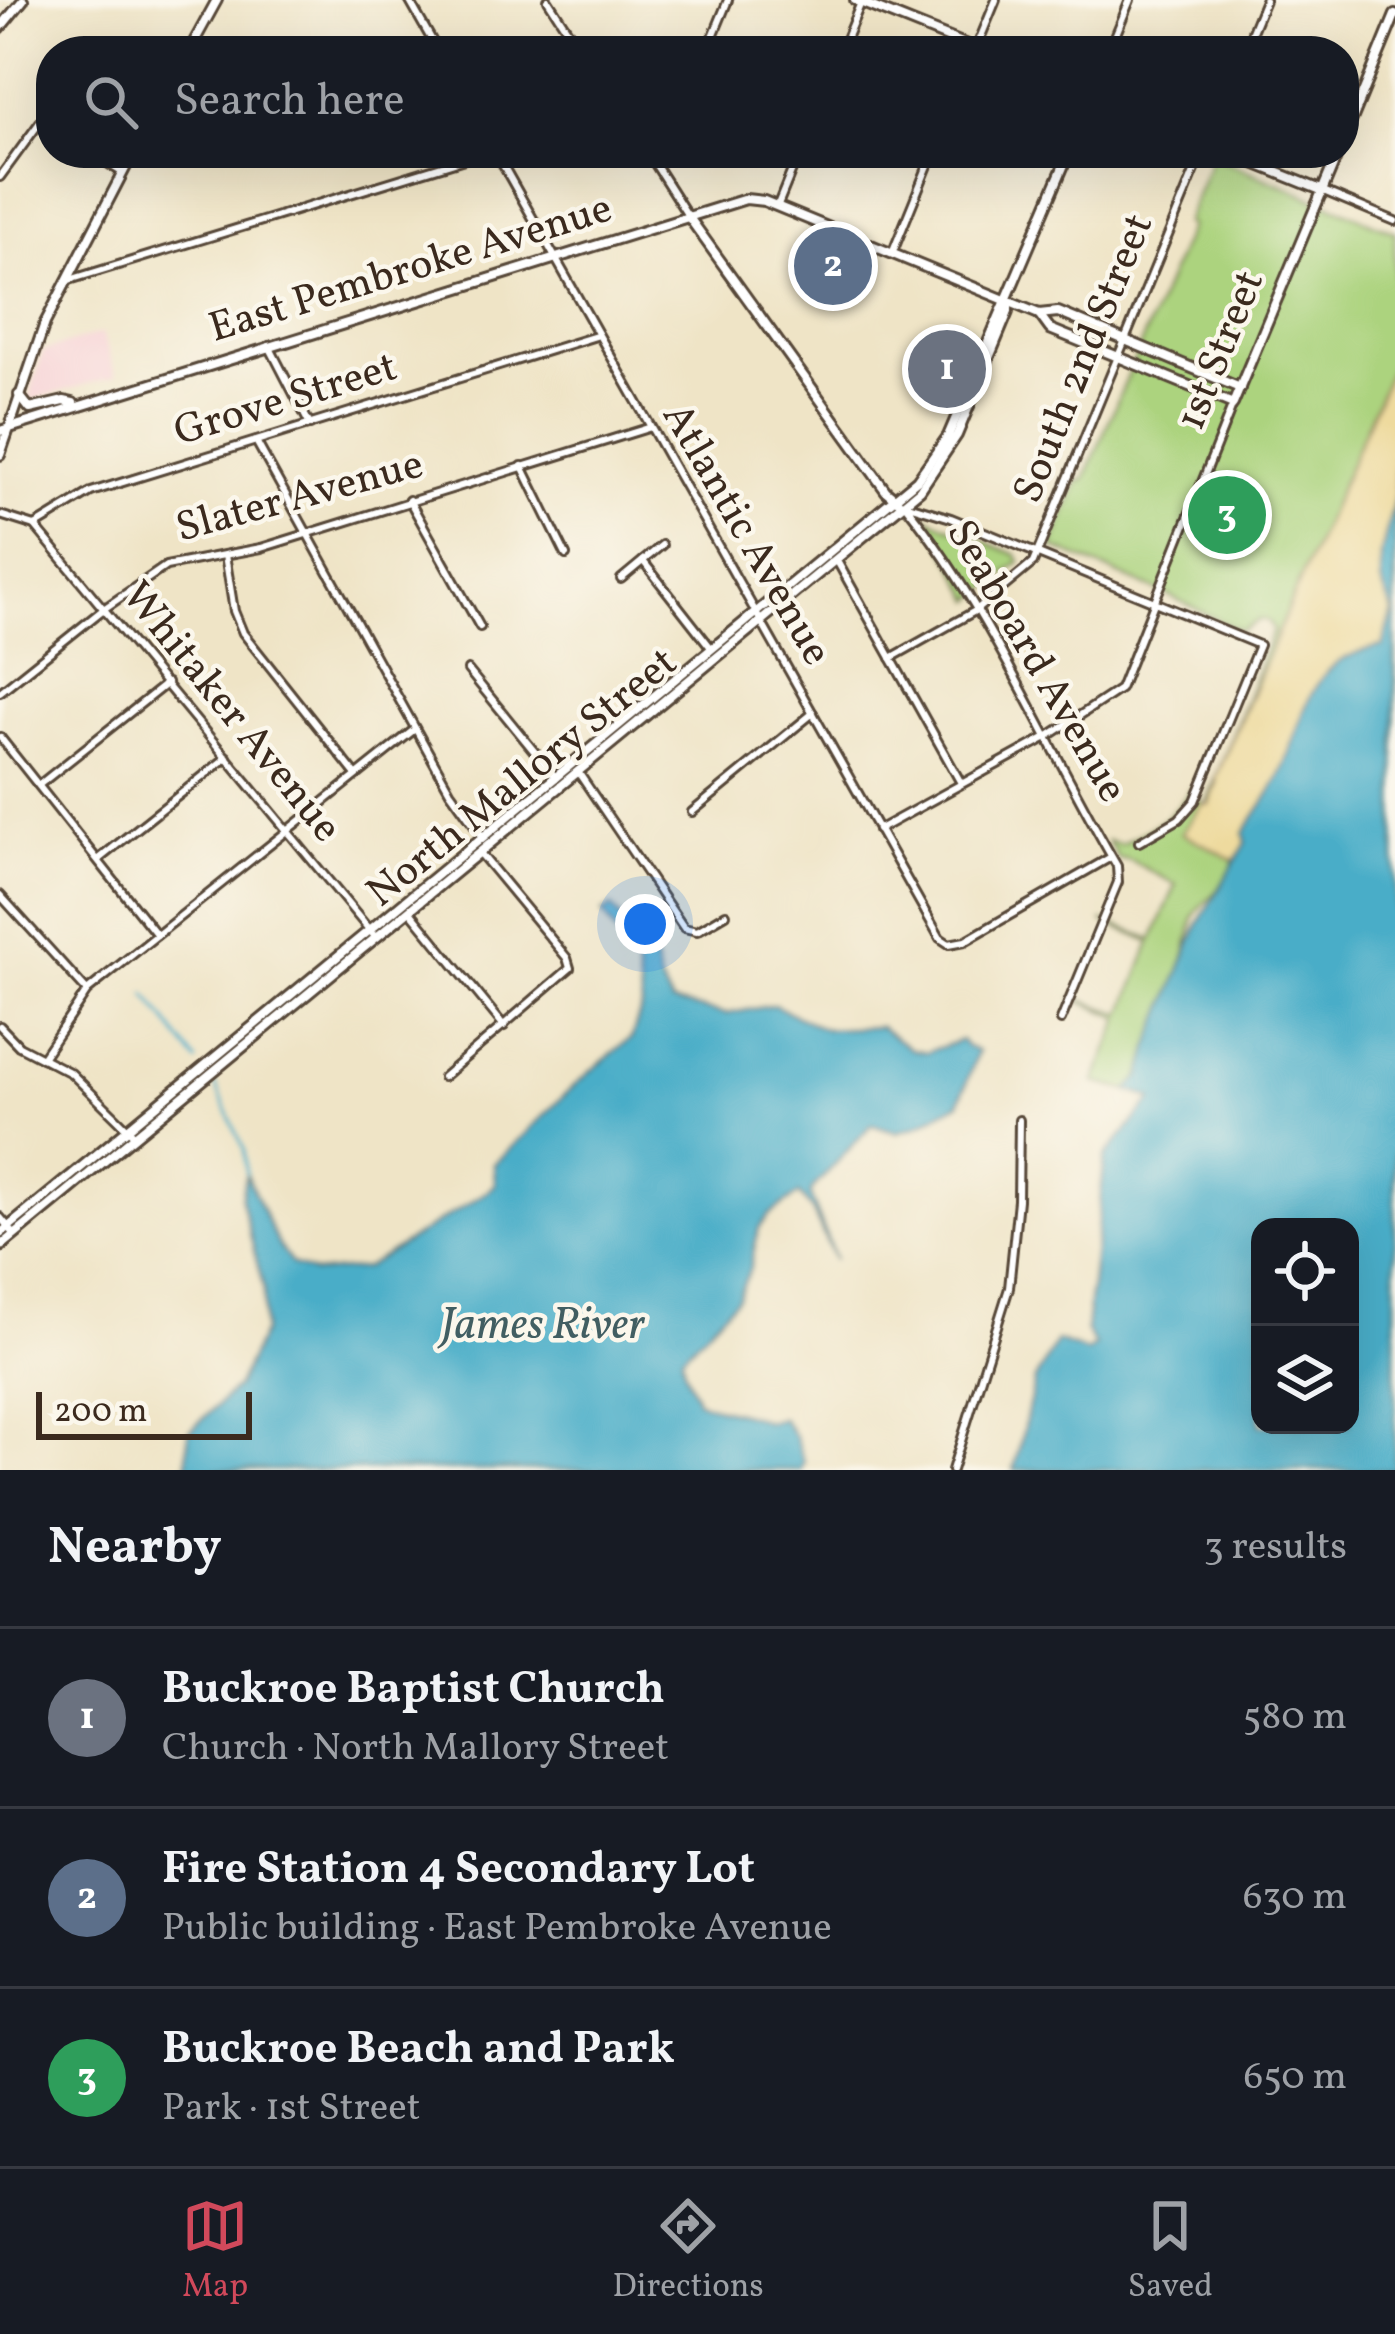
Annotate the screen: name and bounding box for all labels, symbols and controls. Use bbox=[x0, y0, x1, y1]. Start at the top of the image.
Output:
search box bbox=[36, 36, 1359, 168]
icon: search bbox=[78, 69, 144, 135]
text: Search here bbox=[174, 71, 405, 134]
street label: East Pembroke Avenue bbox=[202, 181, 620, 359]
street label: South 2nd Street bbox=[1000, 206, 1170, 512]
pin: 2 bbox=[794, 221, 872, 311]
street label: 1st Street bbox=[1163, 262, 1281, 440]
pin: 1 bbox=[908, 324, 986, 414]
street label: Grove Street bbox=[167, 339, 405, 463]
street label: Atlantic Avenue bbox=[646, 393, 844, 677]
street label: Slater Avenue bbox=[170, 437, 430, 559]
pin: 3 bbox=[1188, 470, 1266, 560]
street label: Seaboard Avenue bbox=[930, 510, 1140, 814]
street label: Whitaker Avenue bbox=[106, 570, 354, 856]
street label: North Mallory Street bbox=[355, 635, 691, 923]
your location bbox=[615, 894, 675, 954]
map controls bbox=[1251, 1218, 1359, 1434]
button: locate bbox=[1251, 1218, 1359, 1326]
water label: James River bbox=[437, 1295, 645, 1358]
button: layers bbox=[1251, 1326, 1359, 1434]
scale bar bbox=[36, 1386, 252, 1439]
text: 200 m bbox=[54, 1390, 148, 1436]
text: Nearby bbox=[48, 1513, 222, 1584]
text: 3 results bbox=[1204, 1521, 1347, 1575]
text: Buckroe Baptist Church bbox=[162, 1659, 665, 1722]
text: 1 bbox=[79, 1691, 95, 1745]
text: 580 m bbox=[1243, 1691, 1347, 1745]
text: Church · North Mallory Street bbox=[162, 1722, 669, 1776]
text: Fire Station 4 Secondary Lot bbox=[162, 1839, 755, 1902]
text: 2 bbox=[77, 1871, 97, 1925]
text: 630 m bbox=[1243, 1871, 1347, 1925]
text: Public building · East Pembroke Avenue bbox=[162, 1902, 832, 1956]
text: Buckroe Beach and Park bbox=[162, 2019, 675, 2082]
text: 3 bbox=[77, 2051, 97, 2105]
text: 650 m bbox=[1244, 2051, 1347, 2105]
text: Park · 1st Street bbox=[162, 2082, 420, 2136]
tab: Map bbox=[182, 2193, 248, 2311]
tab: Directions bbox=[612, 2193, 764, 2311]
tab: Saved bbox=[1128, 2193, 1213, 2311]

